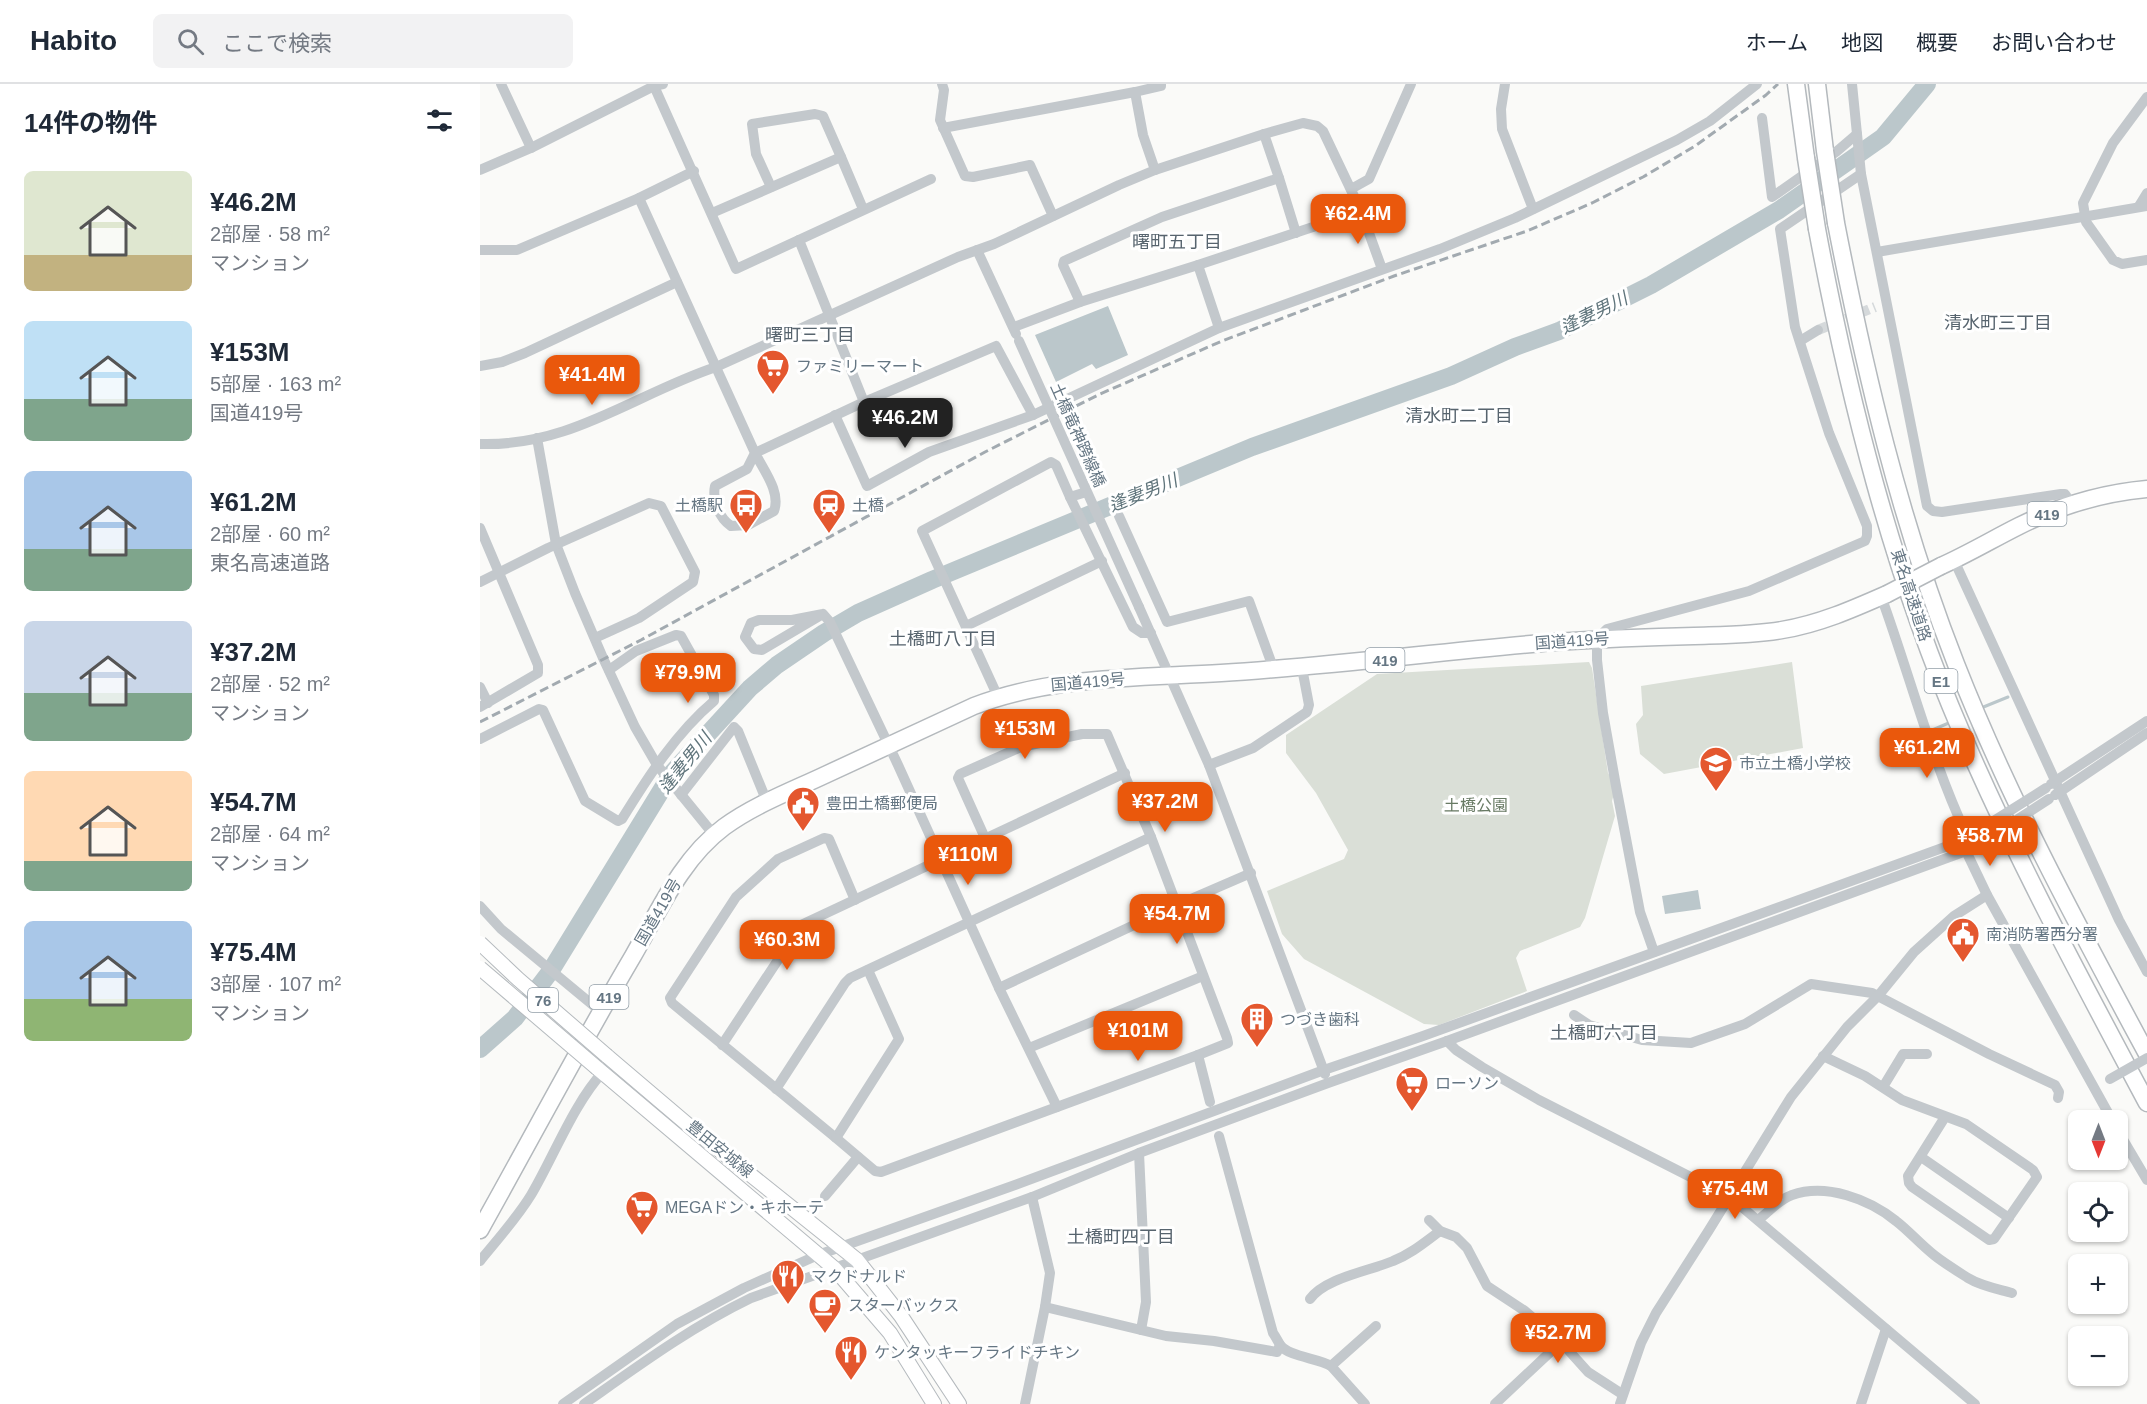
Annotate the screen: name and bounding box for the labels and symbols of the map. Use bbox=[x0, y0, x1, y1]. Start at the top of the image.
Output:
pin: ¥62.4M bbox=[1309, 194, 1407, 245]
district label: 曙町五丁目 bbox=[1132, 232, 1222, 252]
water label: 逢妻男川 bbox=[1557, 287, 1633, 338]
district label: 清水町三丁目 bbox=[1944, 313, 2052, 333]
district label: 曙町三丁目 bbox=[765, 325, 855, 345]
supermarket icon: ファミリーマート bbox=[755, 348, 791, 395]
pin: ¥41.4M bbox=[543, 355, 641, 406]
place label: ファミリーマート bbox=[796, 358, 924, 375]
street label: 土橋竜神跨線橋 bbox=[1047, 380, 1109, 490]
pin: ¥46.2M bbox=[856, 398, 954, 449]
district label: 清水町二丁目 bbox=[1405, 406, 1513, 426]
water label: 逢妻男川 bbox=[1106, 469, 1182, 516]
bus stop icon: 土橋駅 bbox=[728, 487, 764, 534]
station icon: 土橋 bbox=[811, 487, 847, 534]
place label: 土橋駅 bbox=[675, 497, 723, 514]
place label: 土橋 bbox=[852, 497, 884, 514]
road number: 419 bbox=[2028, 502, 2066, 526]
street label: 東名高速道路 bbox=[1888, 547, 1934, 643]
district label: 土橋町八丁目 bbox=[889, 629, 997, 649]
street label: 国道419号 bbox=[1534, 630, 1610, 652]
road number: 419 bbox=[1366, 648, 1404, 672]
pin: ¥79.9M bbox=[639, 653, 737, 704]
road number: E1 bbox=[1924, 669, 1958, 693]
street label: 国道419号 bbox=[1050, 670, 1126, 694]
pin: ¥153M bbox=[983, 709, 1067, 760]
water label: 逢妻男川 bbox=[655, 727, 717, 797]
pin: ¥61.2M bbox=[1878, 728, 1976, 779]
school or university icon: 市立土橋小学校 bbox=[1698, 745, 1734, 792]
place label: 市立土橋小学校 bbox=[1739, 755, 1851, 772]
pin: ¥37.2M bbox=[1116, 782, 1214, 833]
public building icon: 豊田土橋郵便局 bbox=[785, 785, 821, 832]
place label: 豊田土橋郵便局 bbox=[826, 795, 938, 812]
park label: 土橋公園 bbox=[1444, 797, 1508, 814]
pin: ¥58.7M bbox=[1941, 816, 2039, 867]
pin: ¥110M bbox=[926, 835, 1010, 886]
street label: 国道419号 bbox=[632, 875, 684, 949]
pin: ¥54.7M bbox=[1128, 894, 1226, 945]
public building icon: 南消防署西分署 bbox=[1945, 916, 1981, 963]
pin: ¥60.3M bbox=[738, 920, 836, 971]
place label: 南消防署西分署 bbox=[1986, 926, 2098, 943]
road number: 419 bbox=[590, 985, 628, 1009]
road number: 76 bbox=[528, 988, 558, 1012]
building icon: つづき歯科 bbox=[1239, 1001, 1275, 1048]
pin: ¥101M bbox=[1096, 1011, 1180, 1062]
place label: つづき歯科 bbox=[1280, 1011, 1360, 1028]
district label: 土橋町六丁目 bbox=[1550, 1023, 1658, 1043]
supermarket icon: ローソン bbox=[1394, 1065, 1430, 1112]
place label: ローソン bbox=[1435, 1075, 1499, 1092]
north arrow bbox=[2068, 1110, 2128, 1170]
street label: 豊田安城線 bbox=[684, 1117, 756, 1181]
pin: ¥75.4M bbox=[1686, 1169, 1784, 1220]
supermarket icon: MEGAドン・キホーテ bbox=[624, 1189, 660, 1236]
place label: MEGAドン・キホーテ bbox=[665, 1199, 824, 1216]
district label: 土橋町四丁目 bbox=[1067, 1227, 1175, 1247]
restaurant icon: マクドナルド bbox=[770, 1258, 806, 1305]
place label: マクドナルド bbox=[811, 1268, 907, 1285]
cafe icon: スターバックス bbox=[807, 1287, 843, 1334]
place label: スターバックス bbox=[848, 1297, 959, 1314]
pin: ¥52.7M bbox=[1509, 1313, 1607, 1364]
restaurant icon: ケンタッキーフライドチキン bbox=[833, 1334, 869, 1381]
place label: ケンタッキーフライドチキン bbox=[874, 1344, 1080, 1361]

